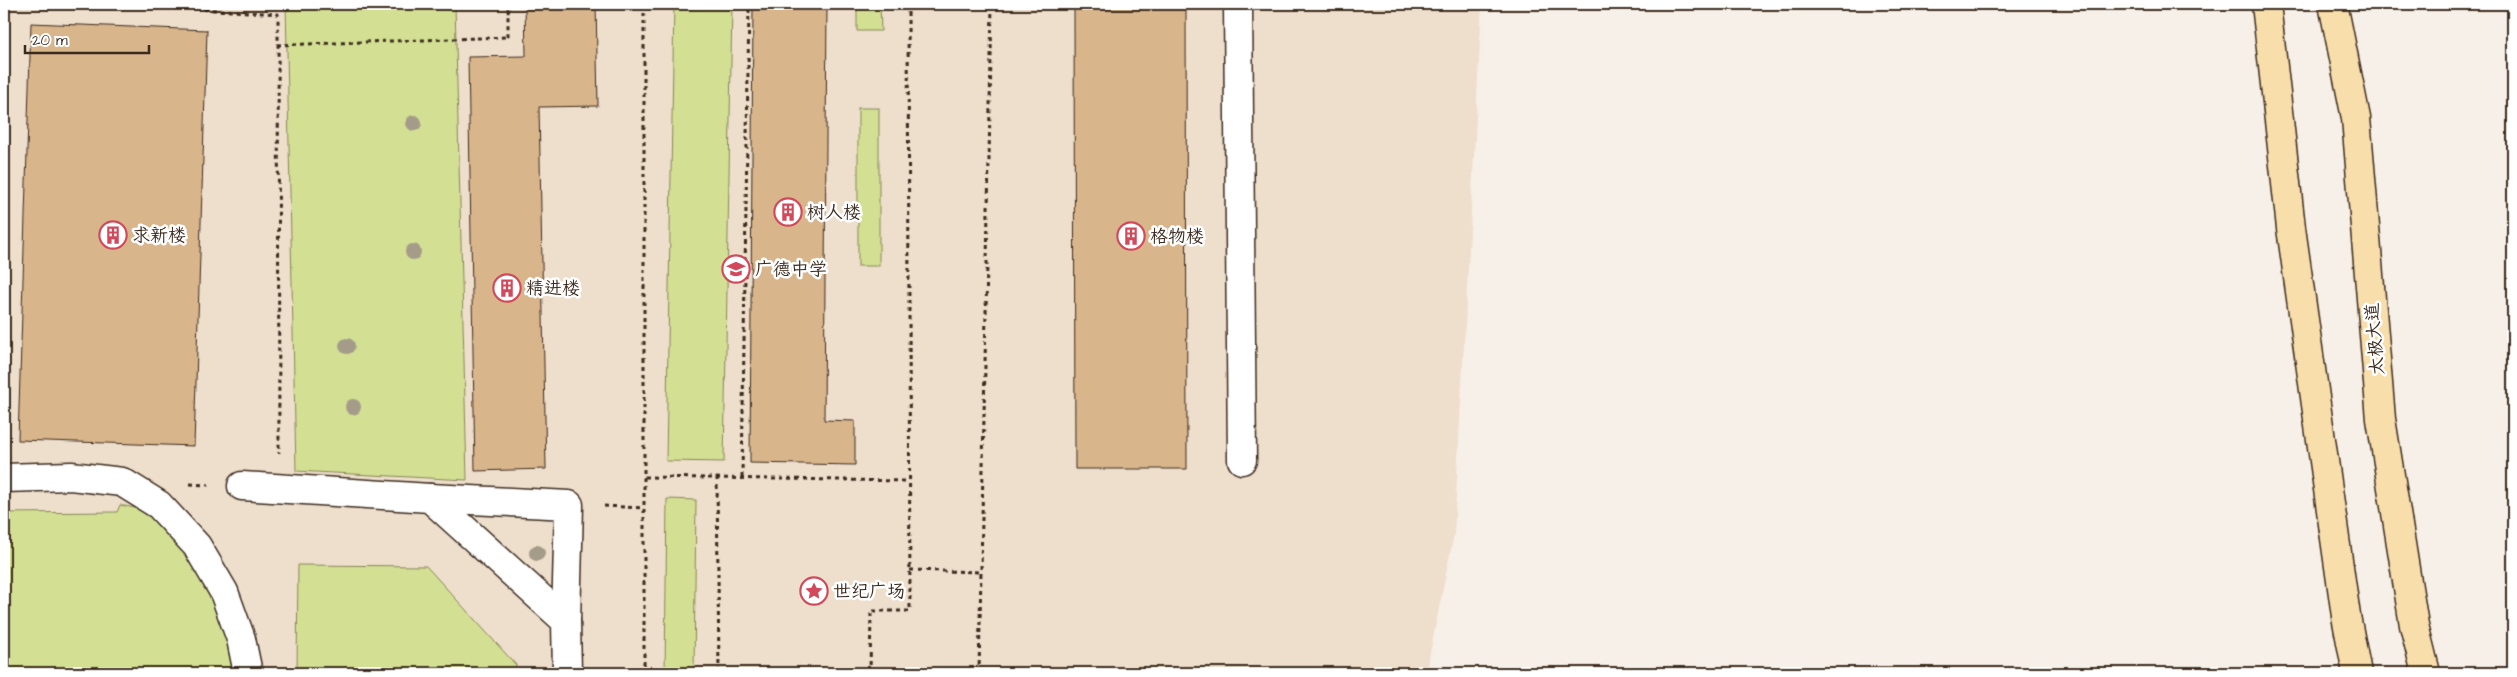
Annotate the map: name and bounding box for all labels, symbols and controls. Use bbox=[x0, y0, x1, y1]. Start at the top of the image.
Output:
scale bar bbox=[25, 22, 149, 54]
text: 20 m bbox=[32, 30, 68, 51]
building icon: 树人楼 bbox=[773, 197, 803, 227]
place label: 树人楼 bbox=[807, 200, 861, 225]
building icon: 求新楼 bbox=[98, 220, 128, 250]
building icon: 格物楼 bbox=[1116, 221, 1146, 251]
place label: 求新楼 bbox=[132, 223, 186, 248]
place label: 格物楼 bbox=[1150, 224, 1204, 249]
school or university icon: 广德中学 bbox=[721, 254, 751, 284]
place label: 广德中学 bbox=[755, 257, 827, 282]
building icon: 精进楼 bbox=[492, 273, 522, 303]
place label: 精进楼 bbox=[526, 276, 580, 301]
street label: 太极大道 bbox=[2359, 302, 2391, 376]
place icon: 世纪广场 bbox=[799, 576, 829, 606]
place label: 世纪广场 bbox=[833, 579, 905, 604]

